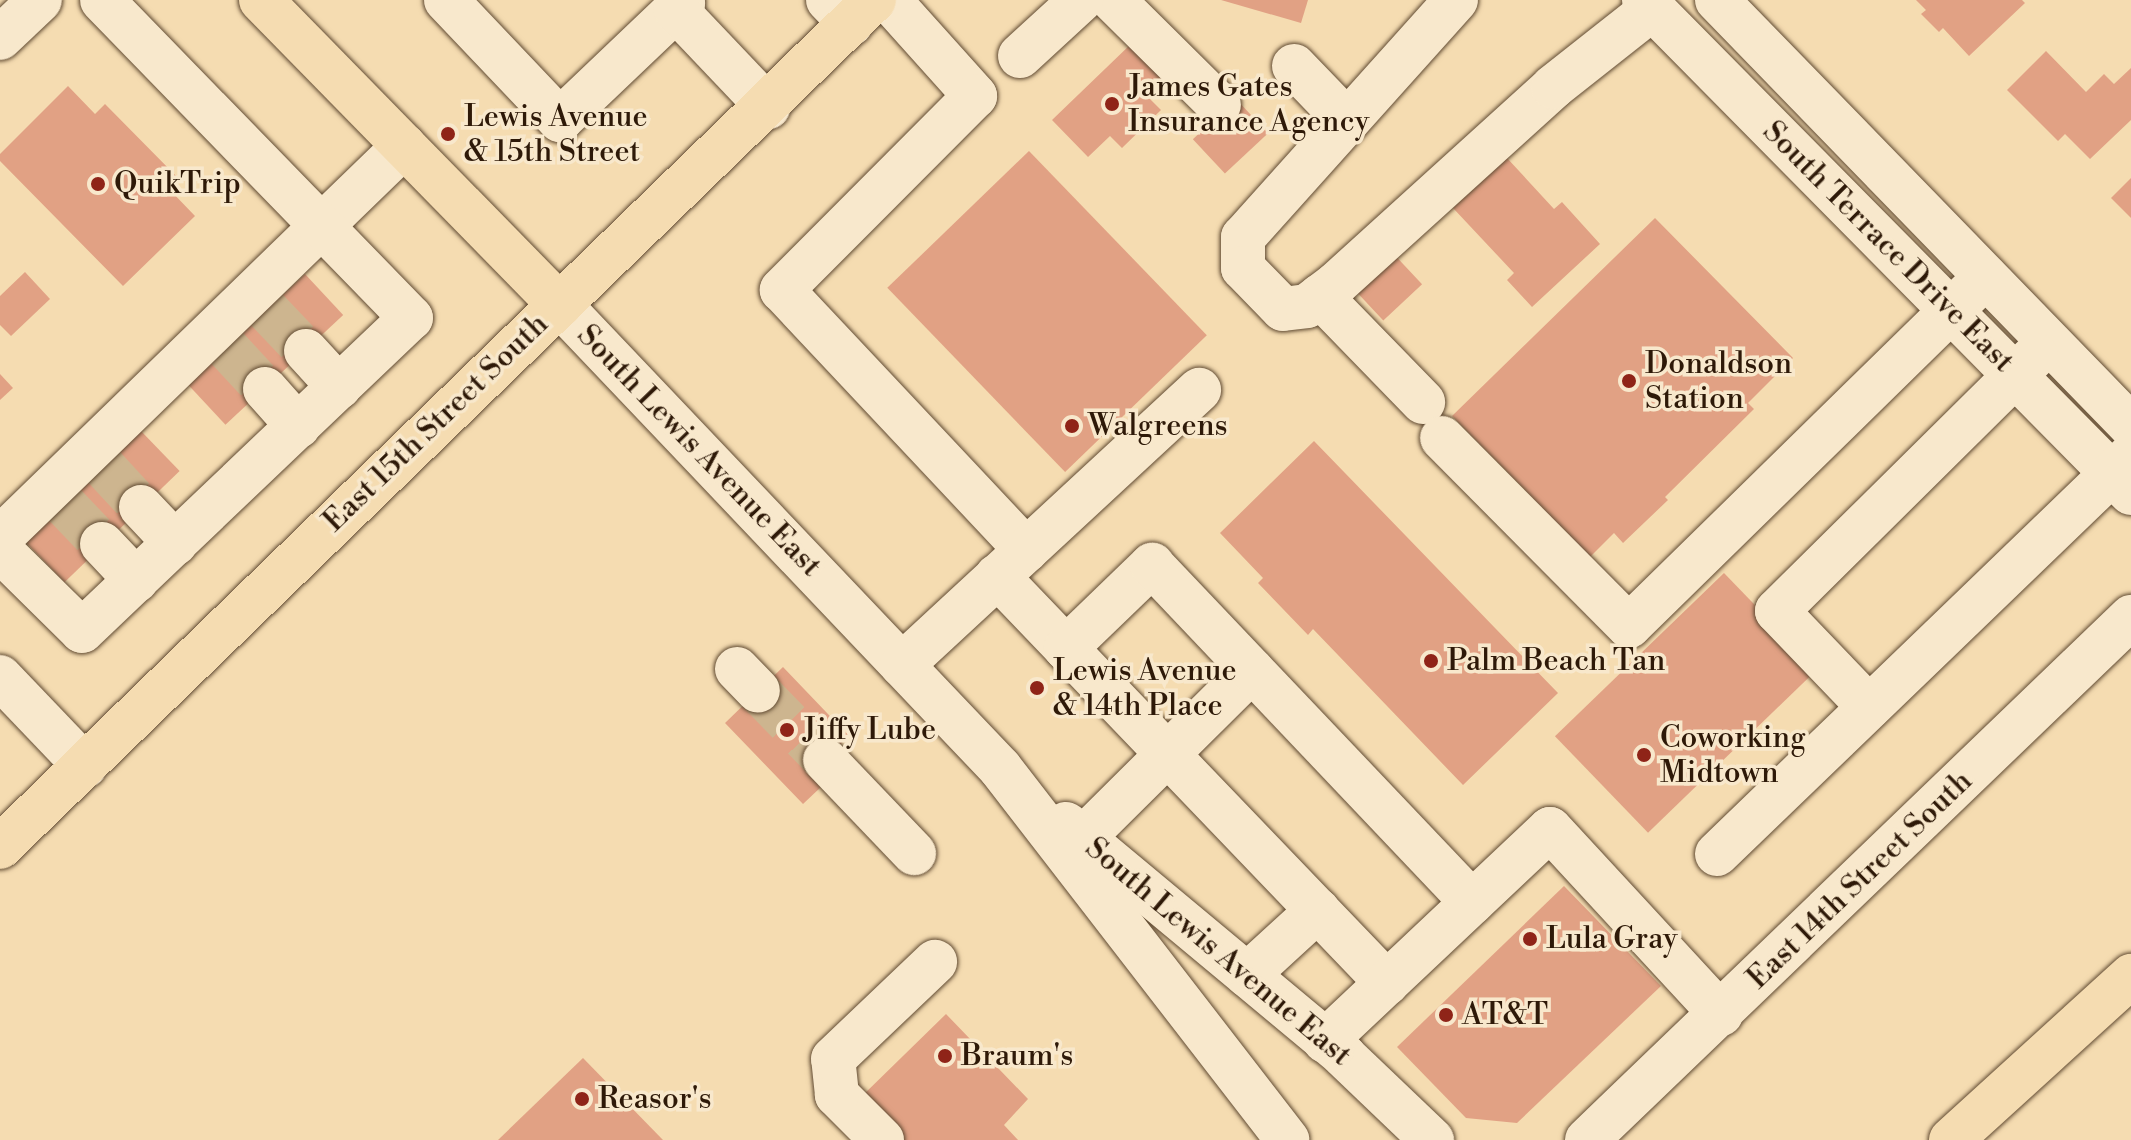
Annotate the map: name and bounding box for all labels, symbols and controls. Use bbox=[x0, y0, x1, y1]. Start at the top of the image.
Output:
place label: James Gates Insurance Agency bbox=[1128, 69, 1369, 140]
marker: James Gates Insurance Agency bbox=[1103, 95, 1121, 113]
place label: Lewis Avenue & 15th Street bbox=[464, 99, 648, 170]
street label: South Terrace Drive East bbox=[1755, 114, 2021, 380]
marker: Lewis Avenue & 15th Street bbox=[439, 125, 457, 143]
place label: QuikTrip bbox=[114, 166, 241, 202]
marker: QuikTrip bbox=[89, 175, 107, 193]
street label: East 15th Street South bbox=[316, 306, 556, 540]
street label: South Lewis Avenue East bbox=[569, 318, 829, 584]
place label: Donaldson Station bbox=[1645, 346, 1792, 416]
marker: Donaldson Station bbox=[1620, 372, 1638, 390]
place label: Walgreens bbox=[1088, 408, 1228, 444]
marker: Walgreens bbox=[1063, 417, 1081, 435]
place label: Palm Beach Tan bbox=[1447, 643, 1665, 679]
marker: Palm Beach Tan bbox=[1422, 652, 1440, 670]
place label: Lewis Avenue & 14th Place bbox=[1053, 653, 1237, 724]
marker: Lewis Avenue & 14th Place bbox=[1028, 679, 1046, 697]
place label: Jiffy Lube bbox=[803, 712, 936, 748]
place label: Coworking Midtown bbox=[1660, 720, 1806, 790]
marker: Jiffy Lube bbox=[778, 721, 796, 739]
marker: Coworking Midtown bbox=[1635, 746, 1653, 764]
street label: East 14th Street South bbox=[1740, 763, 1980, 997]
street label: South Lewis Avenue East bbox=[1078, 830, 1358, 1074]
place label: Lula Gray bbox=[1546, 921, 1678, 957]
marker: Lula Gray bbox=[1521, 930, 1539, 948]
place label: AT&T bbox=[1462, 997, 1548, 1033]
marker: AT&T bbox=[1437, 1006, 1455, 1024]
place label: Braum's bbox=[961, 1038, 1073, 1074]
marker: Braum's bbox=[936, 1047, 954, 1065]
place label: Reasor's bbox=[598, 1081, 712, 1117]
marker: Reasor's bbox=[573, 1090, 591, 1108]

